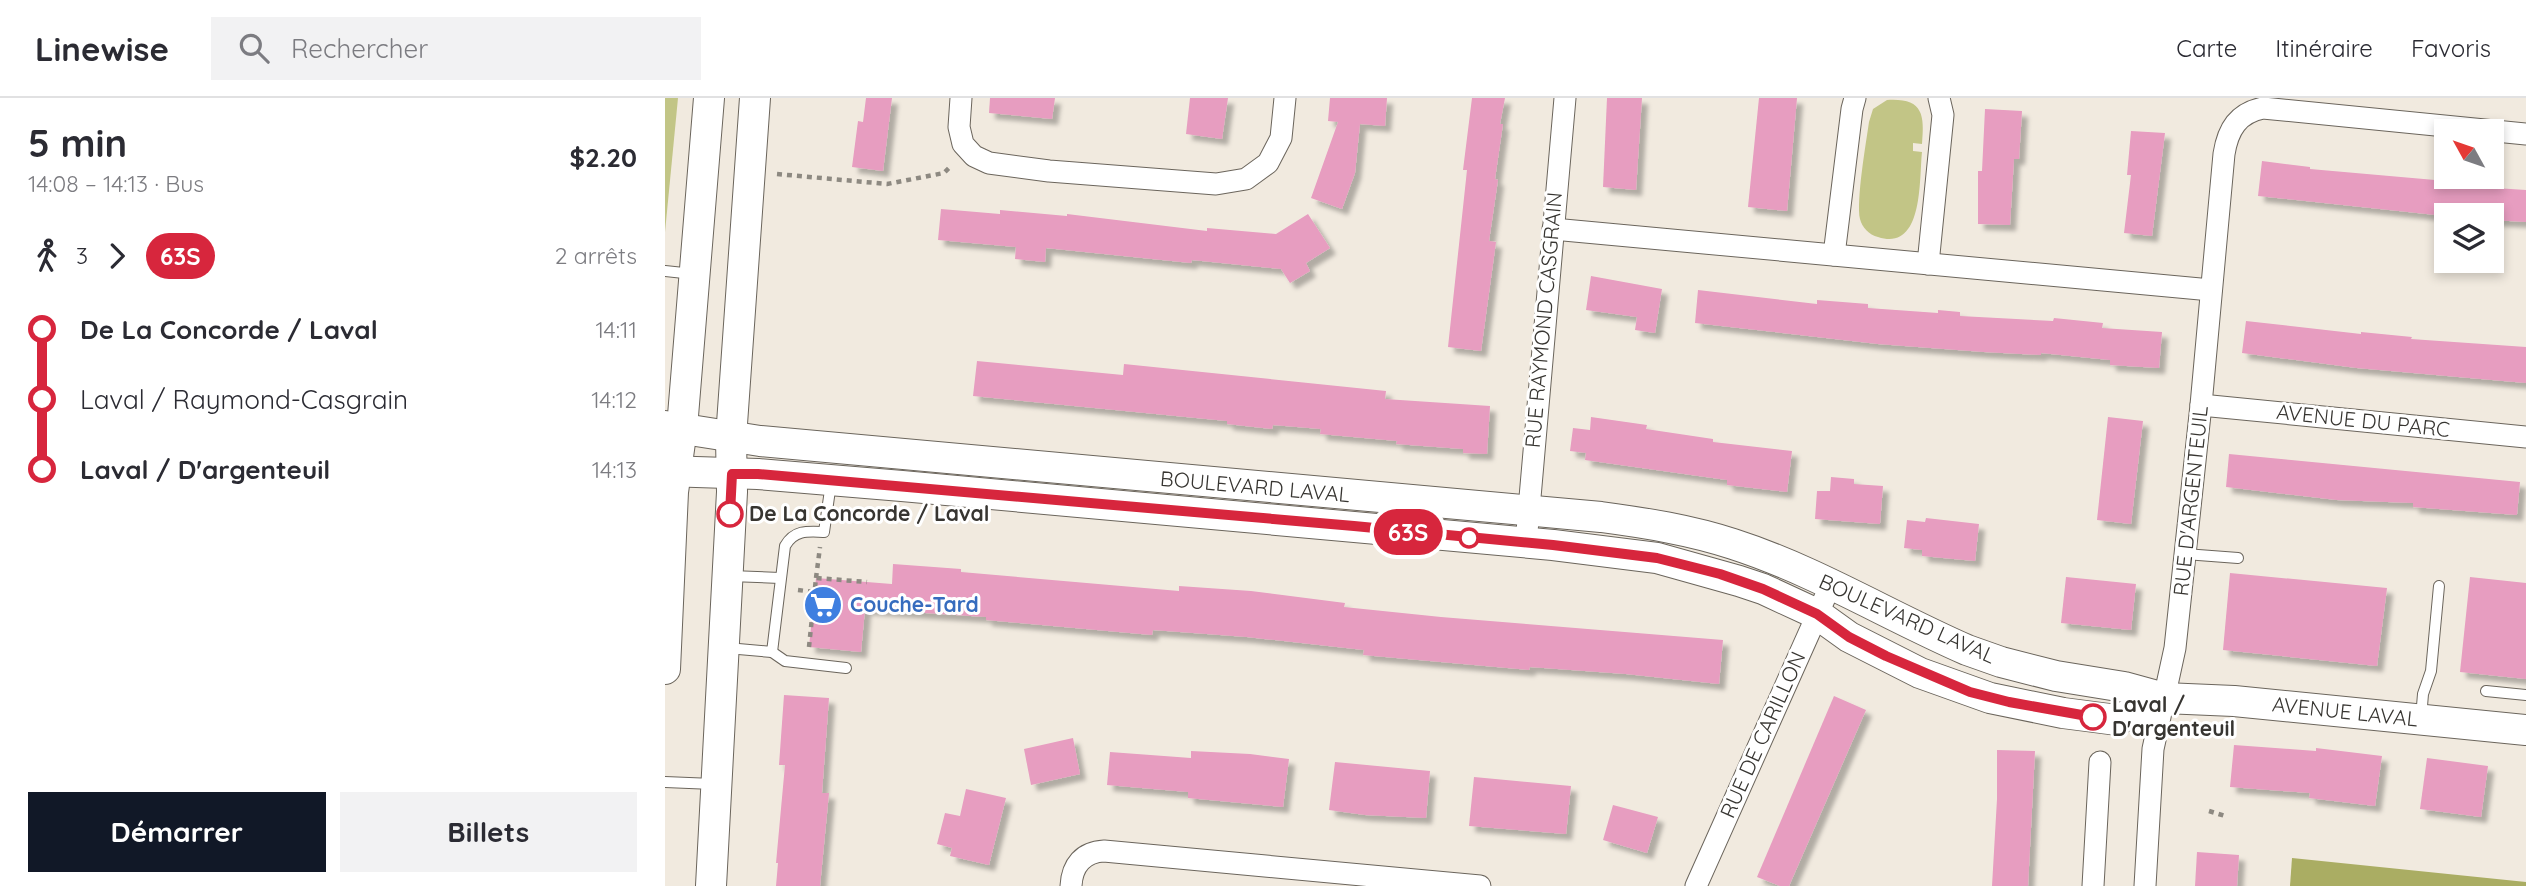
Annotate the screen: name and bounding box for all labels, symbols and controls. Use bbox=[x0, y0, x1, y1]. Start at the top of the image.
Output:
search box bbox=[211, 17, 701, 80]
text: Linewise bbox=[35, 28, 169, 69]
icon: search bbox=[235, 29, 273, 67]
text: Rechercher bbox=[291, 32, 428, 65]
text: Carte bbox=[2176, 33, 2237, 63]
text: Itinéraire bbox=[2275, 33, 2373, 63]
text: Favoris bbox=[2411, 33, 2491, 63]
text: 5 min bbox=[28, 119, 127, 167]
north arrow bbox=[2434, 119, 2504, 189]
map controls bbox=[2434, 119, 2504, 273]
text: $2.20 bbox=[569, 141, 637, 174]
text: 14:08 – 14:13 · Bus bbox=[28, 169, 204, 198]
street label: RUE RAYMOND CASGRAIN bbox=[1519, 191, 1567, 449]
button: layers bbox=[2434, 203, 2504, 273]
icon: walk bbox=[28, 237, 66, 275]
icon: forward bbox=[98, 237, 136, 275]
text: 3 bbox=[76, 241, 88, 270]
text: 63S bbox=[160, 241, 201, 271]
text: 2 arrêts bbox=[555, 241, 637, 270]
text: De La Concorde / Laval bbox=[80, 313, 378, 346]
text: 14:11 bbox=[595, 315, 637, 344]
text: Laval / Raymond-Casgrain bbox=[80, 383, 408, 416]
text: 14:12 bbox=[591, 385, 637, 414]
street label: AVENUE DU PARC bbox=[2275, 398, 2451, 442]
street label: RUE D'ARGENTEUIL bbox=[2167, 405, 2213, 597]
text: Laval / D'argenteuil bbox=[80, 453, 330, 486]
text: 14:13 bbox=[592, 455, 637, 484]
street label: BOULEVARD LAVAL bbox=[1159, 465, 1351, 507]
place label: De La Concorde / Laval bbox=[749, 500, 989, 526]
marker: De La Concorde / Laval bbox=[717, 501, 743, 527]
line badge: 63S bbox=[1368, 509, 1448, 555]
text: 63S bbox=[1388, 517, 1428, 547]
unlabelled marker bbox=[1459, 528, 1479, 548]
street label: BOULEVARD LAVAL bbox=[1815, 567, 2000, 669]
supermarket icon: Couche-Tard bbox=[802, 584, 844, 626]
place label: Couche-Tard bbox=[850, 591, 979, 617]
street label: RUE DE CARILLON bbox=[1714, 647, 1810, 822]
street label: AVENUE LAVAL bbox=[2271, 690, 2419, 732]
place label: Laval / D'argenteuil bbox=[2112, 691, 2235, 741]
marker: Laval / D'argenteuil bbox=[2080, 704, 2106, 730]
button: Démarrer bbox=[28, 792, 326, 872]
button: Billets bbox=[340, 792, 637, 872]

